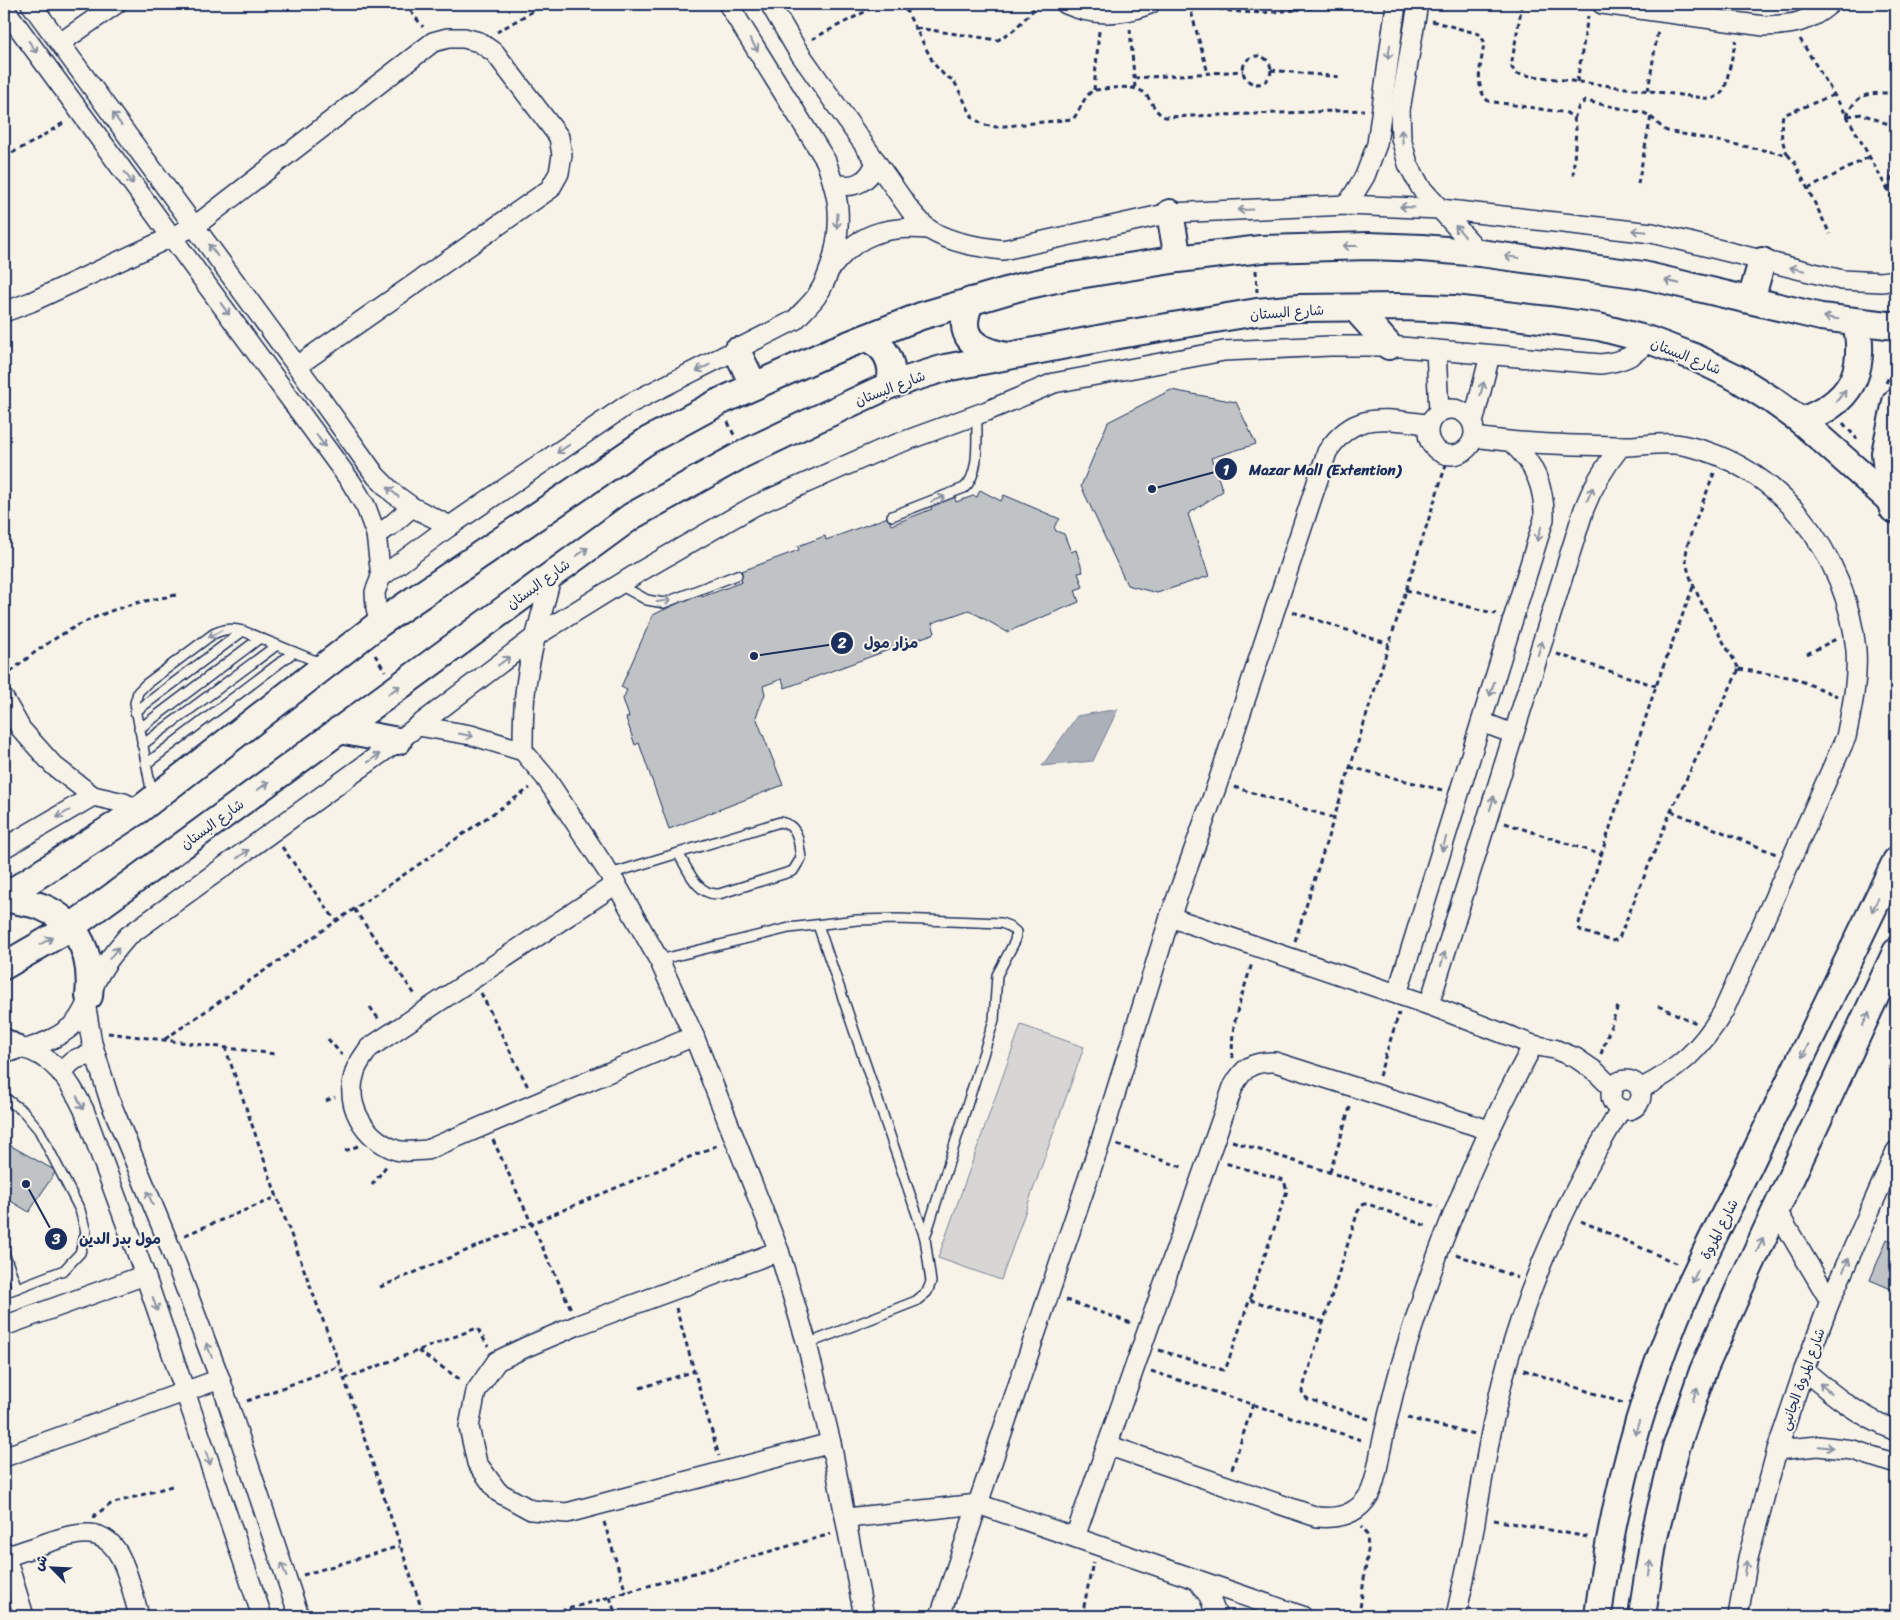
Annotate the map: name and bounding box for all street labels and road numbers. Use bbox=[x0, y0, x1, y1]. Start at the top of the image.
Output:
street label: شارع البستان bbox=[1249, 297, 1325, 328]
street label: شارع البستان bbox=[1647, 331, 1725, 382]
street label: شارع البستان bbox=[851, 364, 929, 413]
street label: شارع البستان bbox=[501, 552, 576, 616]
street label: شارع البستان bbox=[175, 792, 250, 856]
street label: شارع المروة bbox=[1693, 1194, 1745, 1264]
street label: شارع المروة الجانبى bbox=[1772, 1324, 1833, 1434]

